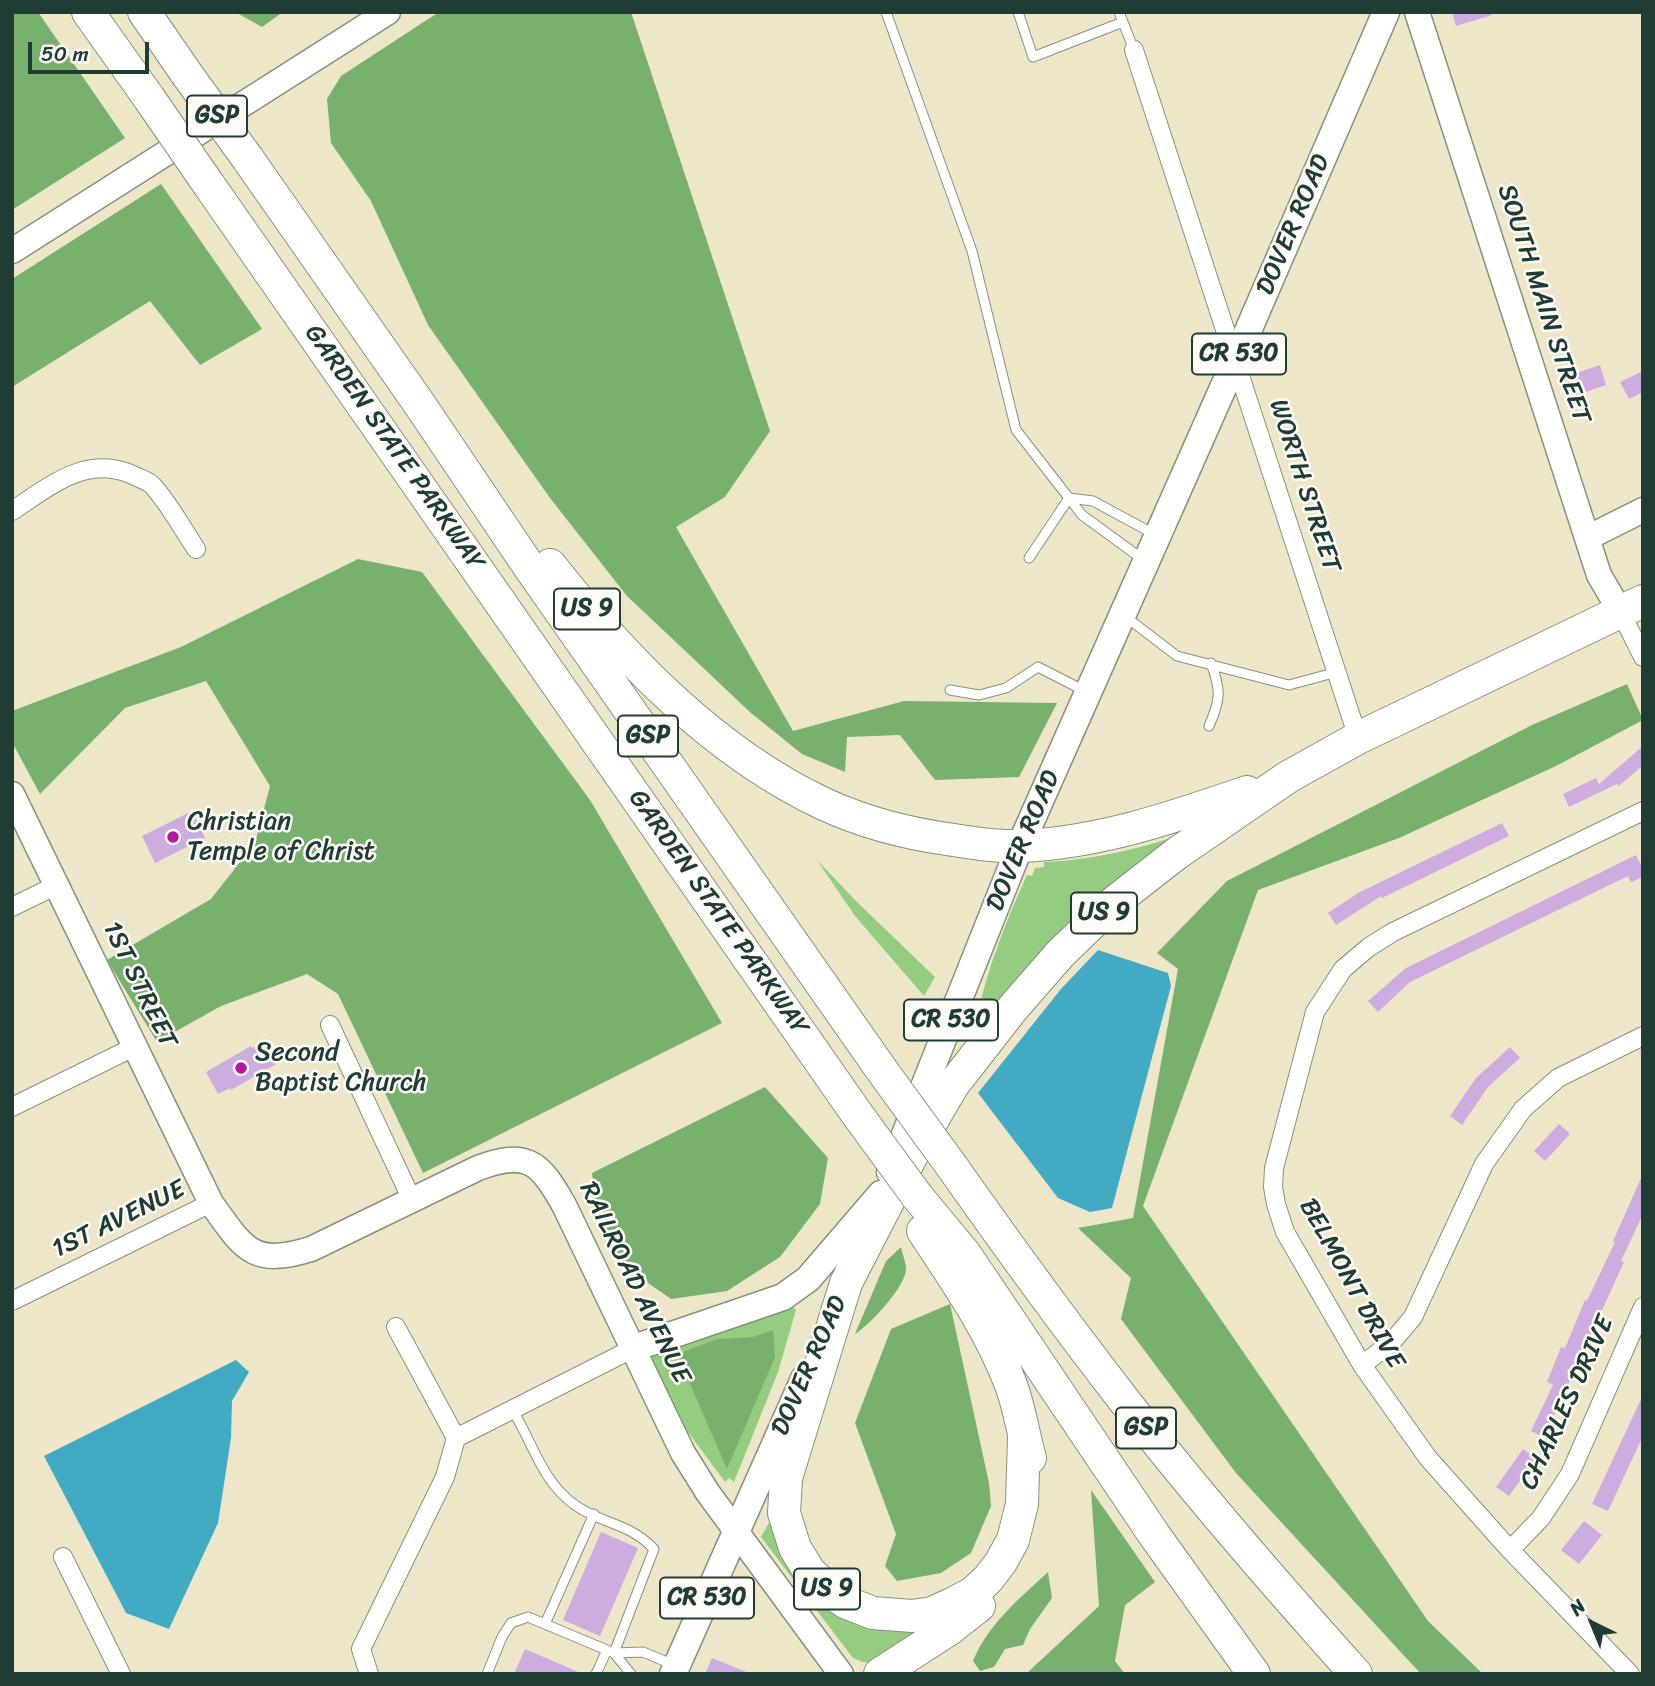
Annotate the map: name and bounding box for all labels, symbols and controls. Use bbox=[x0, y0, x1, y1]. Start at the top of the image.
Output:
scale bar bbox=[32, 28, 152, 72]
text: 50 m bbox=[41, 35, 89, 73]
road number: GSP bbox=[187, 96, 247, 136]
street label: DOVER ROAD bbox=[1250, 150, 1338, 300]
street label: SOUTH MAIN STREET bbox=[1490, 181, 1596, 427]
street label: GARDEN STATE PARKWAY bbox=[297, 319, 491, 577]
road number: CR 530 bbox=[1192, 334, 1286, 374]
street label: WORTH STREET bbox=[1261, 396, 1347, 576]
road number: US 9 bbox=[554, 588, 620, 630]
road number: GSP bbox=[618, 716, 678, 756]
street label: DOVER ROAD bbox=[980, 766, 1068, 916]
street label: GARDEN STATE PARKWAY bbox=[621, 784, 815, 1042]
place label: Christian Temple of Christ bbox=[187, 806, 375, 868]
marker: Christian Temple of Christ bbox=[165, 829, 181, 845]
road number: US 9 bbox=[1071, 892, 1137, 933]
street label: 1ST STREET bbox=[95, 917, 183, 1053]
road number: CR 530 bbox=[904, 1000, 998, 1040]
place label: Second Baptist Church bbox=[255, 1037, 427, 1098]
marker: Second Baptist Church bbox=[233, 1060, 249, 1076]
street label: 1ST AVENUE bbox=[47, 1174, 191, 1266]
street label: RAILROAD AVENUE bbox=[572, 1177, 696, 1389]
street label: BELMONT DRIVE bbox=[1291, 1194, 1411, 1374]
street label: DOVER ROAD bbox=[765, 1291, 855, 1441]
street label: CHARLES DRIVE bbox=[1514, 1311, 1622, 1495]
road number: GSP bbox=[1116, 1408, 1176, 1448]
road number: US 9 bbox=[794, 1568, 860, 1610]
road number: CR 530 bbox=[660, 1578, 754, 1618]
north arrow bbox=[1557, 1588, 1627, 1658]
text: N bbox=[1561, 1591, 1593, 1624]

